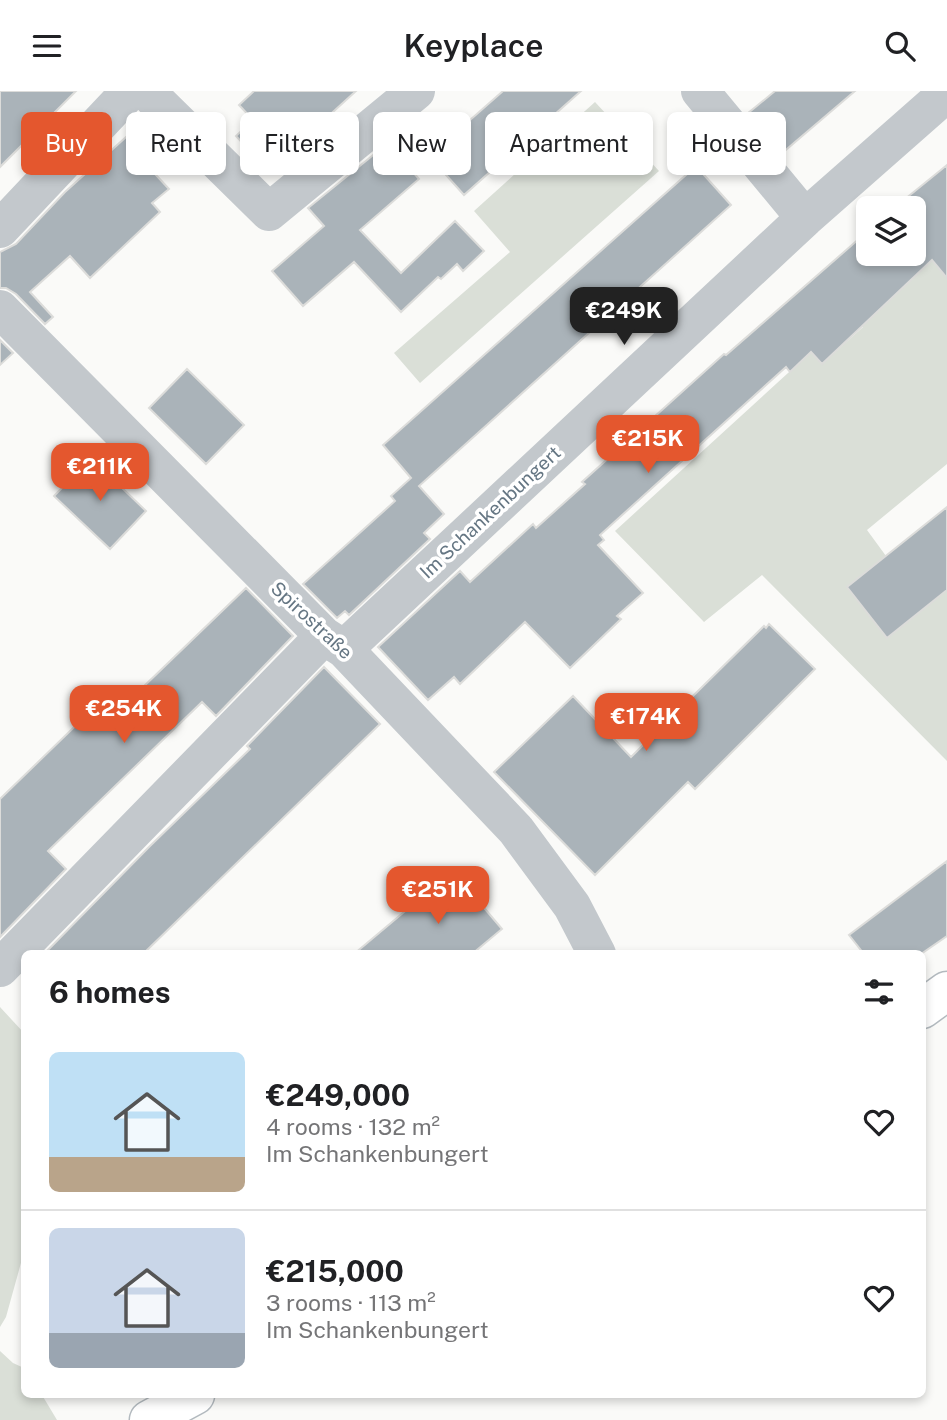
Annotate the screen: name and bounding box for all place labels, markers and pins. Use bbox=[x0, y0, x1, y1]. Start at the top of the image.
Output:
pin: €249K bbox=[575, 287, 673, 347]
pin: €215K bbox=[599, 415, 697, 475]
pin: €211K bbox=[51, 443, 149, 503]
pin: €254K bbox=[75, 685, 173, 745]
pin: €174K bbox=[597, 693, 695, 753]
pin: €251K bbox=[389, 867, 487, 926]

